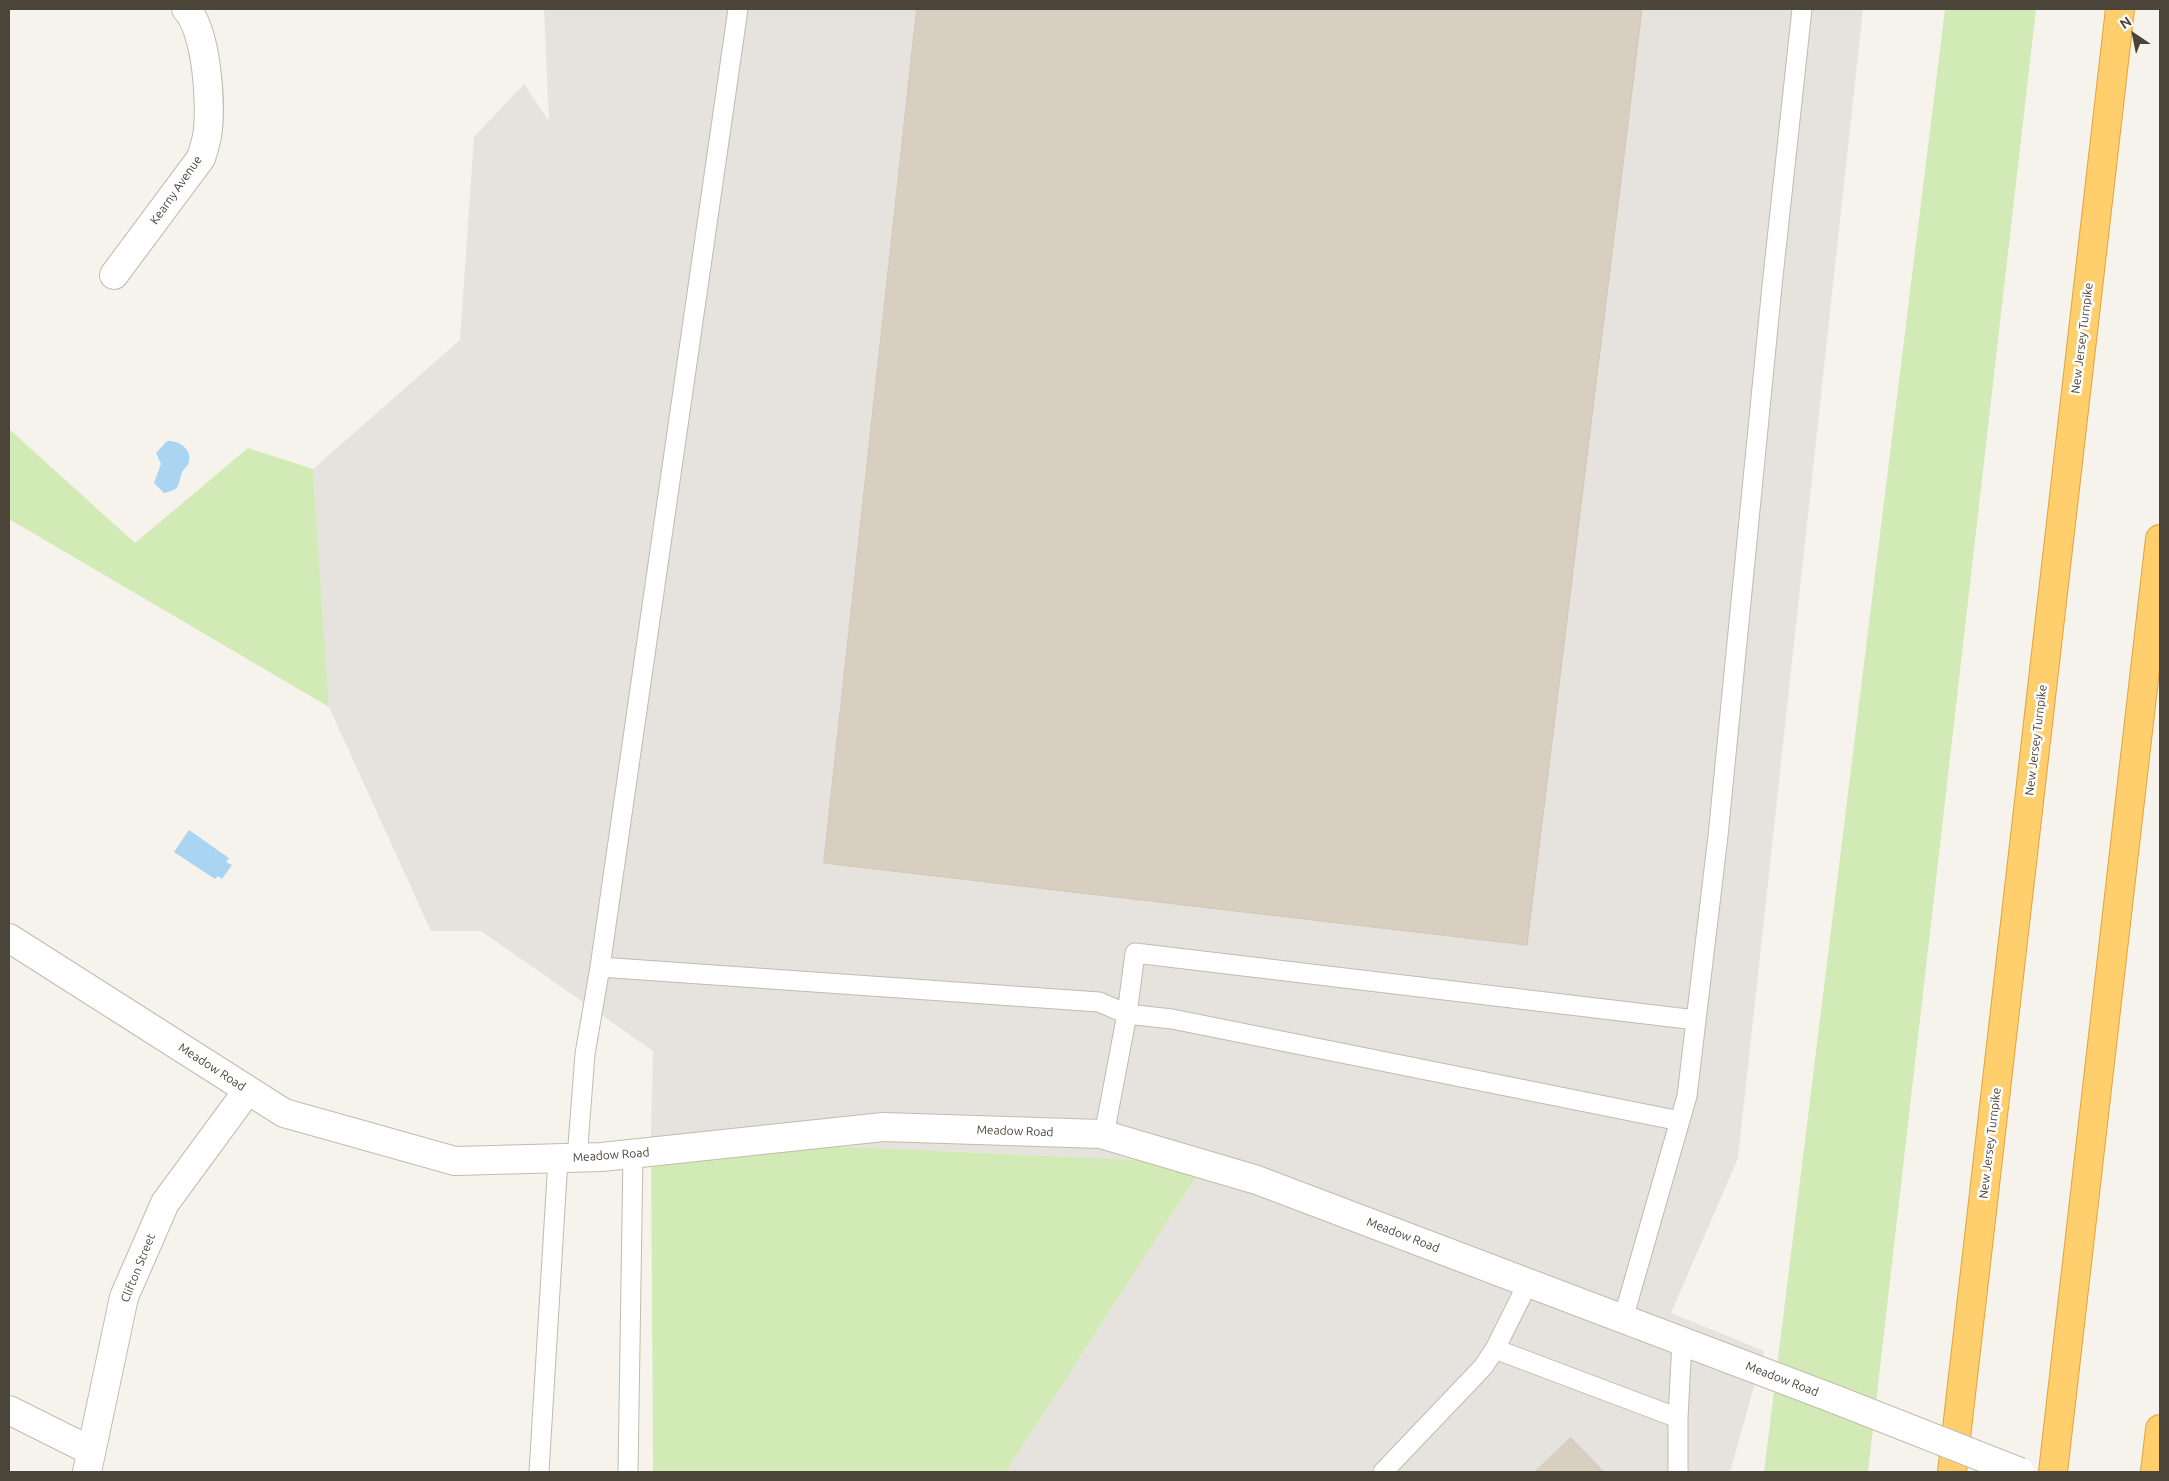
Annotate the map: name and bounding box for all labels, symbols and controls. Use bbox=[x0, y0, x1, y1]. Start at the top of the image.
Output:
north arrow bbox=[2109, 10, 2159, 60]
text: N bbox=[2117, 13, 2134, 32]
street label: Kearny Avenue bbox=[147, 153, 205, 227]
street label: New Jersey Turnpike bbox=[2068, 282, 2096, 394]
street label: New Jersey Turnpike bbox=[2022, 684, 2050, 796]
street label: Meadow Road bbox=[176, 1040, 248, 1094]
street label: New Jersey Turnpike bbox=[1976, 1087, 2004, 1199]
street label: Meadow Road bbox=[976, 1122, 1054, 1140]
street label: Meadow Road bbox=[572, 1145, 650, 1165]
street label: Meadow Road bbox=[1364, 1214, 1442, 1256]
street label: Clifton Street bbox=[118, 1232, 158, 1304]
street label: Meadow Road bbox=[1743, 1358, 1821, 1400]

